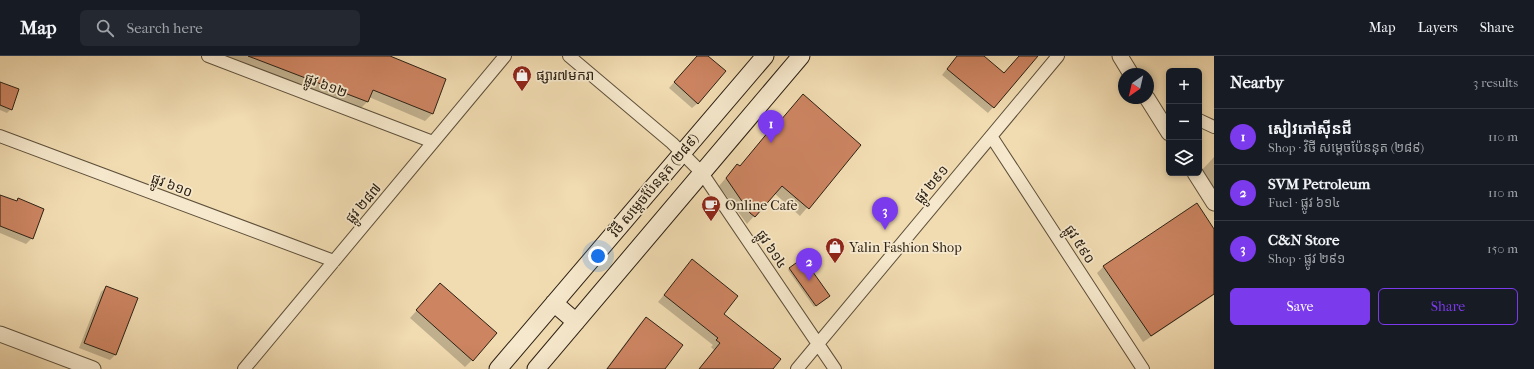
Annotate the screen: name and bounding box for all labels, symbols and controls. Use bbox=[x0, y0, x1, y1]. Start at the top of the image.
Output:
search box bbox=[80, 10, 360, 46]
text: Map bbox=[20, 17, 56, 39]
icon: search bbox=[94, 17, 116, 39]
text: Search here bbox=[126, 19, 203, 37]
text: Map bbox=[1369, 19, 1396, 36]
text: Layers bbox=[1418, 19, 1458, 36]
text: Share bbox=[1480, 19, 1514, 36]
shop icon: ផ្សារ៧មករា bbox=[511, 64, 533, 92]
place label: ផ្សារ៧មករា bbox=[536, 67, 594, 84]
north arrow bbox=[1118, 68, 1154, 104]
map controls bbox=[1166, 68, 1202, 176]
button: + bbox=[1166, 68, 1202, 104]
street label: ផ្លូវ ៦១២ bbox=[301, 70, 350, 104]
text: Nearby bbox=[1230, 72, 1284, 92]
text: 3 results bbox=[1473, 75, 1518, 90]
button: − bbox=[1166, 104, 1202, 140]
pin: 1 bbox=[758, 110, 784, 143]
text: សៀវភៅស៊ីនជី bbox=[1268, 120, 1352, 138]
text: 1 bbox=[1241, 129, 1245, 144]
text: 110 m bbox=[1488, 129, 1518, 144]
street label: វិថី សម្តេចប៉ែននុត (២៨៩) bbox=[605, 130, 703, 241]
button: layers bbox=[1166, 140, 1202, 176]
text: Shop · វិថី សម្តេចប៉ែននុត (២៨៩) bbox=[1268, 140, 1424, 155]
street label: ផ្លូវ ២៩១ bbox=[910, 162, 955, 209]
street label: ផ្លូវ ៦១០ bbox=[148, 170, 195, 204]
text: SVM Petroleum bbox=[1268, 175, 1370, 193]
street label: ផ្លូវ ២៨៧ bbox=[342, 180, 387, 229]
text: 2 bbox=[1240, 185, 1246, 200]
text: 110 m bbox=[1488, 185, 1518, 200]
cafe icon: Online Cafe bbox=[700, 194, 722, 222]
text: Fuel · ផ្លូវ ៦១៤ bbox=[1268, 195, 1341, 210]
place label: Online Cafe bbox=[725, 197, 798, 214]
pin: 3 bbox=[872, 197, 898, 230]
street label: ផ្លូវ ៥៩០ bbox=[1058, 222, 1098, 269]
street label: ផ្លូវ ៦១៤ bbox=[750, 227, 791, 274]
text: C&N Store bbox=[1268, 231, 1339, 249]
shop icon: Yalin Fashion Shop bbox=[824, 236, 846, 264]
place label: Yalin Fashion Shop bbox=[848, 239, 962, 256]
text: 3 bbox=[1240, 241, 1246, 256]
text: 150 m bbox=[1487, 241, 1518, 256]
your location bbox=[588, 246, 608, 266]
pin: 2 bbox=[796, 248, 822, 281]
text: Shop · ផ្លូវ ២៩១ bbox=[1268, 251, 1345, 266]
button: Save bbox=[1230, 288, 1370, 325]
button: Share bbox=[1378, 288, 1518, 325]

